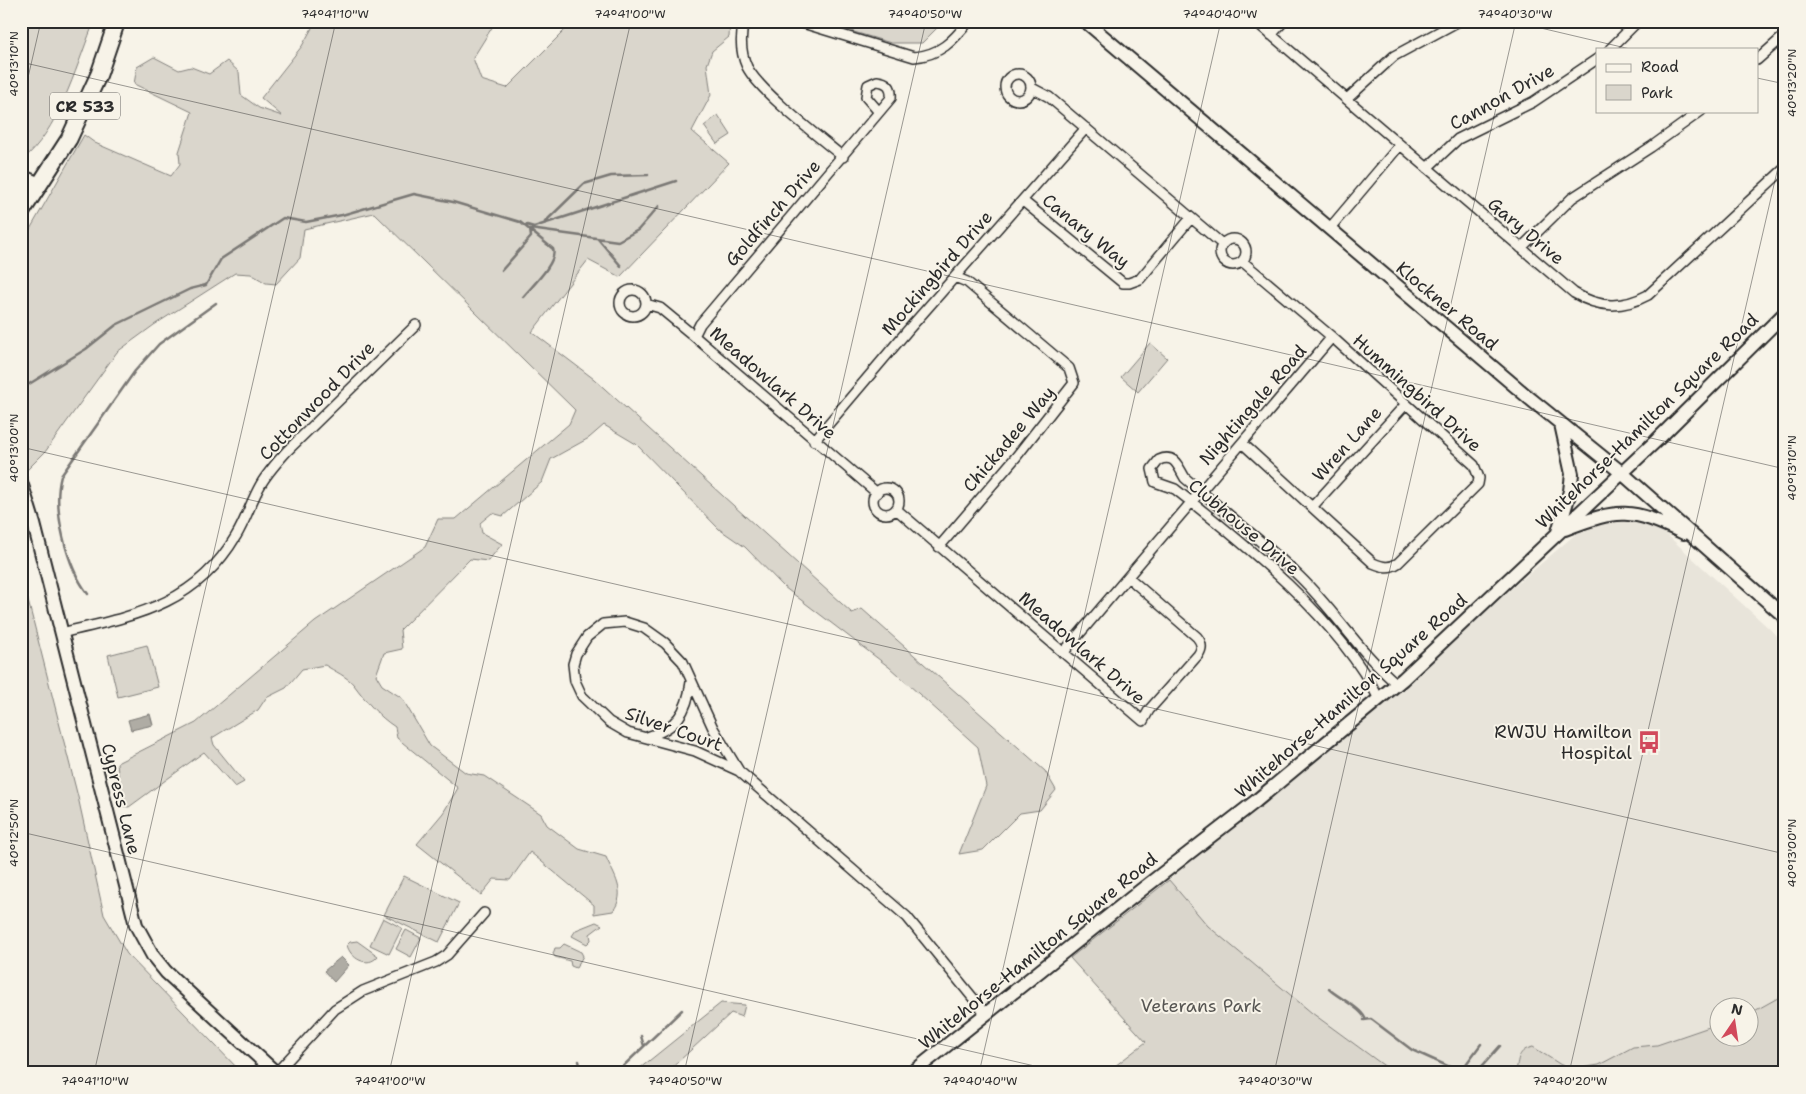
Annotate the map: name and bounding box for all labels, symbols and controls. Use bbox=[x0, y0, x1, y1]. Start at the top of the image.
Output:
text: 74°41'10"W bbox=[301, 6, 369, 22]
text: 74°41'00"W bbox=[594, 6, 666, 22]
text: 74°40'50"W bbox=[888, 6, 962, 22]
text: 74°40'40"W bbox=[1182, 6, 1258, 22]
text: 74°40'30"W bbox=[1477, 6, 1553, 22]
text: 40°13'10"N bbox=[6, 31, 22, 97]
legend bbox=[1596, 48, 1758, 112]
text: 40°13'20"N bbox=[1784, 49, 1800, 117]
text: Road bbox=[1641, 57, 1679, 77]
street label: Cannon Drive bbox=[1445, 58, 1559, 136]
text: Park bbox=[1641, 83, 1673, 103]
road number: CR 533 bbox=[50, 92, 120, 120]
street label: Goldfinch Drive bbox=[720, 155, 826, 271]
street label: Canary Way bbox=[1037, 188, 1135, 274]
street label: Gary Drive bbox=[1483, 192, 1569, 270]
street label: Mockingbird Drive bbox=[876, 205, 998, 341]
street label: Klockner Road bbox=[1391, 256, 1503, 356]
street label: Whitehorse-Hamilton Square Road bbox=[1530, 308, 1764, 534]
street label: Meadowlark Drive bbox=[704, 321, 842, 445]
street label: Hummingbird Drive bbox=[1347, 329, 1487, 457]
street label: Cottonwood Drive bbox=[254, 336, 380, 466]
street label: Nightingale Road bbox=[1194, 340, 1312, 470]
street label: Chickadee Way bbox=[958, 381, 1060, 497]
street label: Wren Lane bbox=[1307, 401, 1387, 487]
text: 40°13'00"N bbox=[6, 414, 22, 482]
text: 40°13'10"N bbox=[1784, 435, 1800, 501]
street label: Clubhouse Drive bbox=[1183, 473, 1305, 581]
street label: Meadowlark Drive bbox=[1013, 586, 1151, 710]
street label: Whitehorse-Hamilton Square Road bbox=[1230, 588, 1472, 804]
street label: Silver Court bbox=[622, 701, 726, 757]
place label: RWJU Hamilton Hospital bbox=[1494, 720, 1633, 765]
bus stop icon: RWJU Hamilton Hospital bbox=[1636, 729, 1662, 755]
street label: Cypress Lane bbox=[96, 741, 146, 857]
text: 40°12'50"N bbox=[6, 799, 22, 867]
text: 40°13'00"N bbox=[1784, 819, 1800, 887]
street label: Whitehorse-Hamilton Square Road bbox=[914, 847, 1162, 1055]
park label: Veterans Park bbox=[1141, 994, 1262, 1018]
north arrow bbox=[1708, 996, 1758, 1046]
text: N bbox=[1729, 999, 1744, 1019]
text: 74°41'10"W bbox=[61, 1073, 129, 1089]
text: 74°41'00"W bbox=[354, 1073, 426, 1089]
text: 74°40'50"W bbox=[648, 1073, 722, 1089]
text: 74°40'40"W bbox=[942, 1073, 1018, 1089]
text: 74°40'30"W bbox=[1237, 1073, 1313, 1089]
text: 74°40'20"W bbox=[1532, 1073, 1608, 1089]

